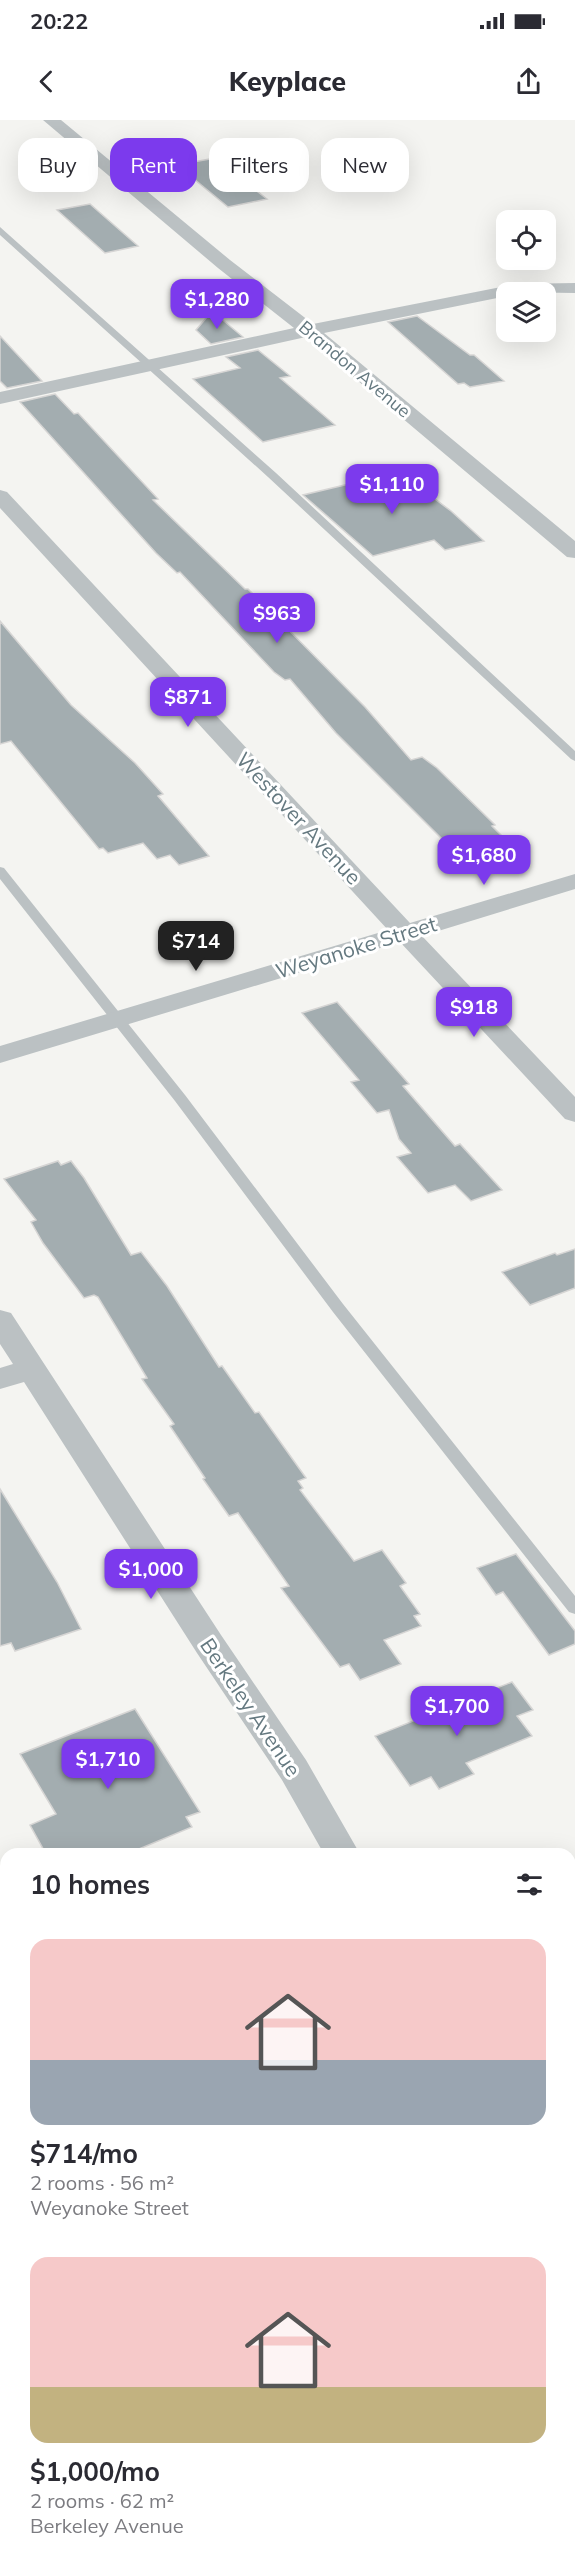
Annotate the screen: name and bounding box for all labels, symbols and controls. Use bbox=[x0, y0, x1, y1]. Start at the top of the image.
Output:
text: 20:22 bbox=[30, 7, 88, 35]
text: Keyplace bbox=[229, 64, 346, 98]
icon: back bbox=[30, 65, 63, 98]
icon: share bbox=[512, 65, 545, 98]
chip: Buy bbox=[18, 138, 98, 192]
chip: Rent bbox=[110, 138, 197, 192]
chip: Filters bbox=[209, 138, 309, 192]
chip: New bbox=[321, 138, 409, 192]
map controls bbox=[496, 210, 556, 342]
button: locate bbox=[496, 210, 556, 270]
pin: $1,280 bbox=[168, 279, 266, 330]
button: layers bbox=[496, 282, 556, 342]
text: $1,280 bbox=[185, 286, 249, 311]
street label: Brandon Avenue bbox=[294, 315, 416, 423]
pin: $1,110 bbox=[343, 464, 441, 515]
text: $1,110 bbox=[360, 471, 424, 496]
pin: $963 bbox=[241, 593, 313, 644]
text: $963 bbox=[253, 600, 301, 625]
pin: $871 bbox=[152, 677, 224, 728]
text: $871 bbox=[164, 684, 212, 709]
street label: Westover Avenue bbox=[231, 746, 367, 890]
pin: $1,680 bbox=[435, 835, 533, 886]
text: $1,680 bbox=[452, 842, 516, 867]
street label: Weyanoke Street bbox=[272, 910, 440, 984]
pin: $714 bbox=[160, 921, 232, 972]
text: $714 bbox=[172, 928, 220, 953]
pin: $918 bbox=[438, 987, 510, 1038]
text: $918 bbox=[450, 994, 498, 1019]
pin: $1,000 bbox=[102, 1549, 200, 1600]
text: $1,000 bbox=[119, 1556, 183, 1581]
street label: Berkeley Avenue bbox=[195, 1633, 307, 1781]
pin: $1,700 bbox=[408, 1686, 506, 1737]
text: $1,700 bbox=[425, 1693, 489, 1718]
pin: $1,710 bbox=[59, 1739, 157, 1790]
text: $1,710 bbox=[76, 1746, 140, 1771]
text: 10 homes bbox=[30, 1868, 150, 1901]
icon: filters bbox=[513, 1868, 546, 1901]
icon: home bbox=[234, 1978, 342, 2086]
text: $714/mo bbox=[30, 2137, 138, 2170]
text: 2 rooms · 56 m² bbox=[30, 2170, 174, 2195]
text: Weyanoke Street bbox=[30, 2195, 189, 2220]
icon: home bbox=[234, 2296, 342, 2404]
text: $1,000/mo bbox=[30, 2455, 160, 2488]
text: 2 rooms · 62 m² bbox=[30, 2488, 174, 2513]
text: Berkeley Avenue bbox=[30, 2513, 184, 2538]

